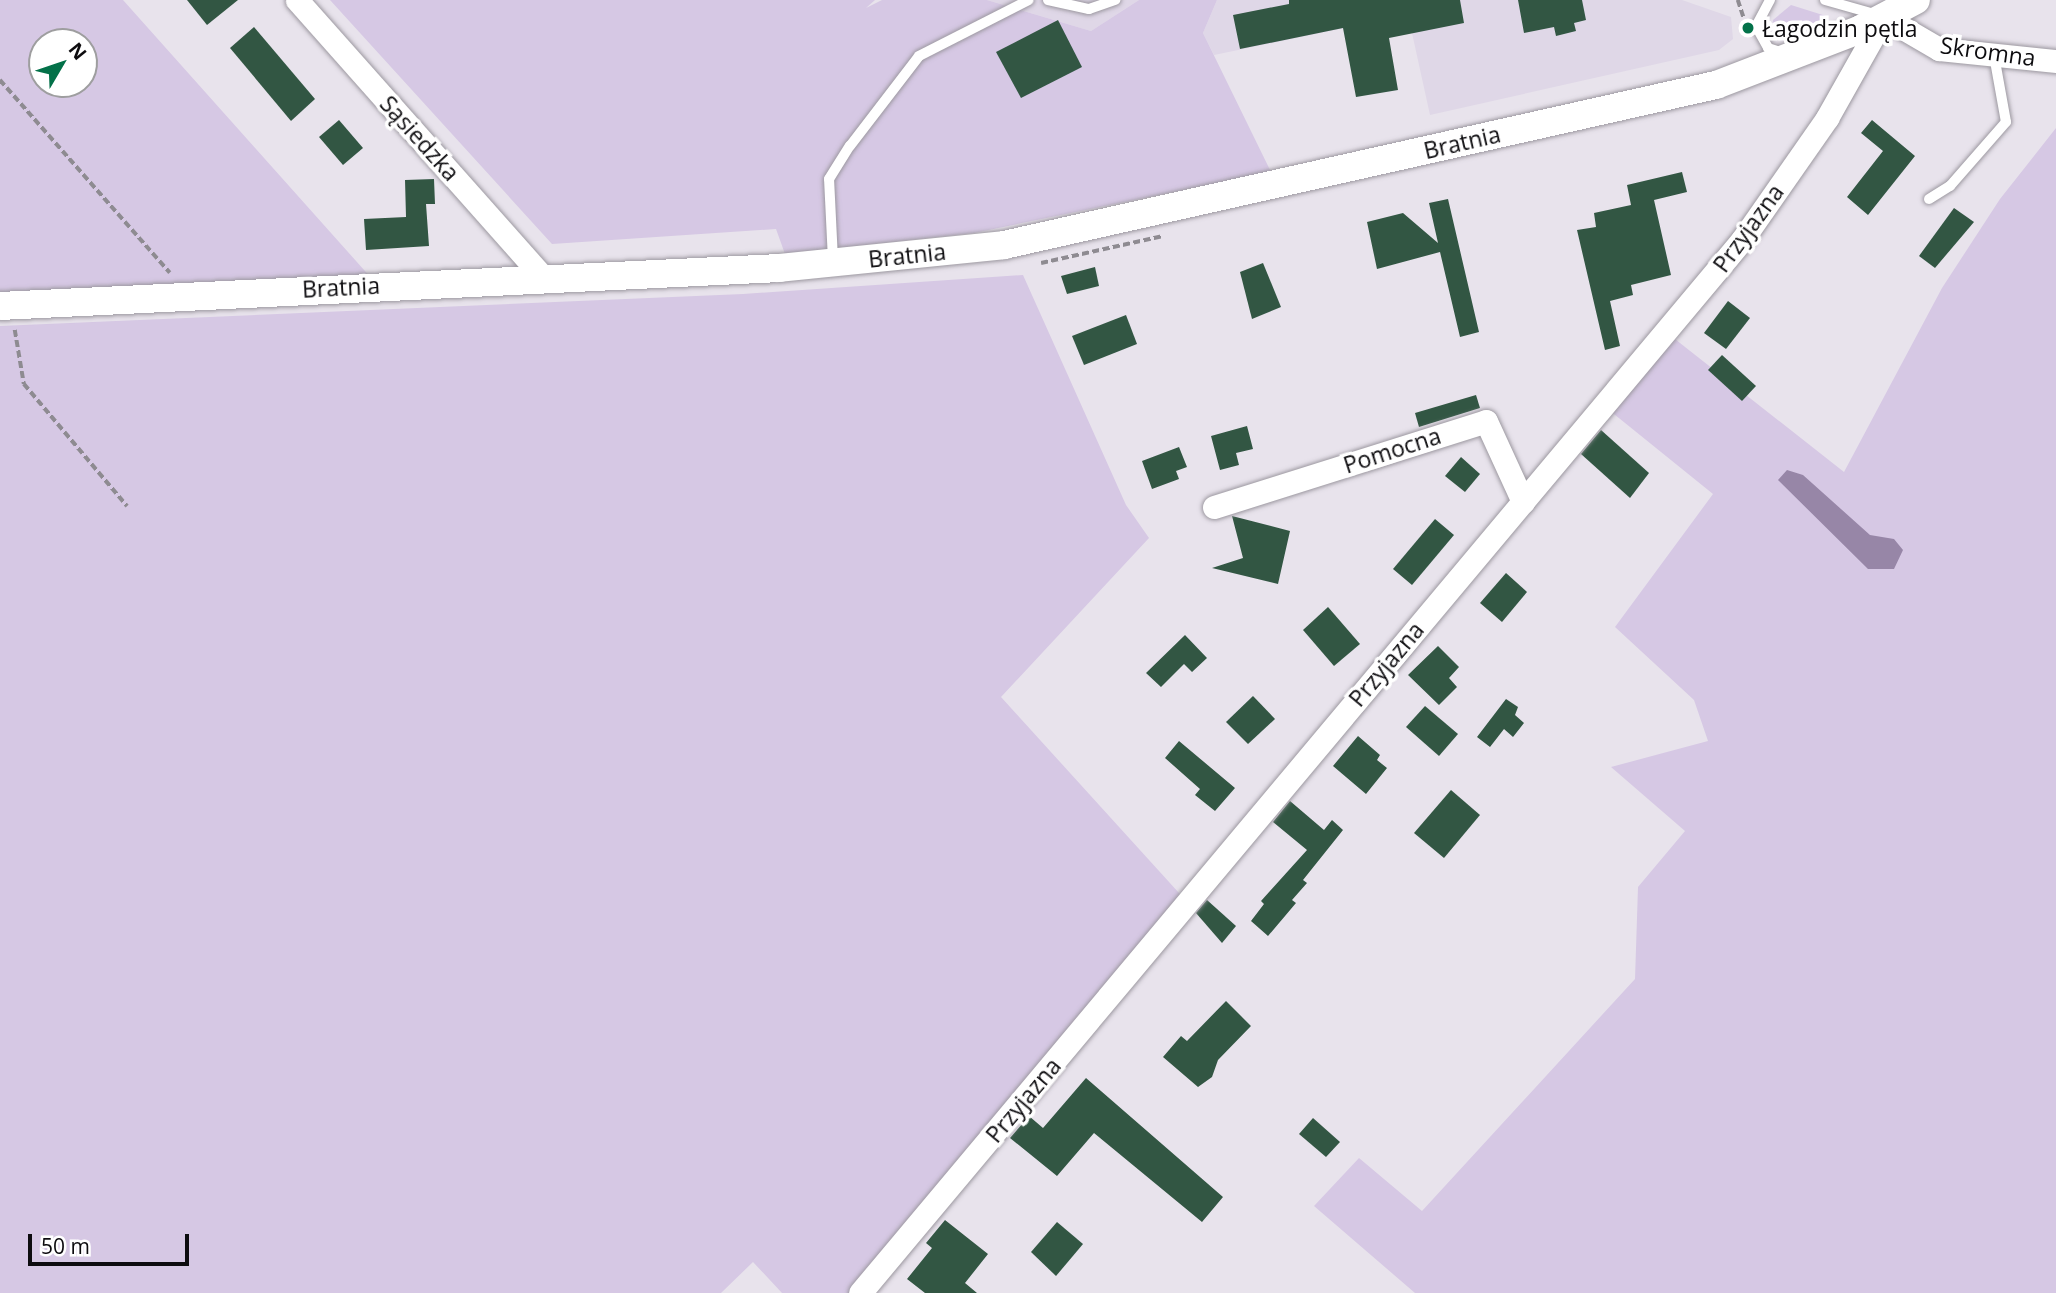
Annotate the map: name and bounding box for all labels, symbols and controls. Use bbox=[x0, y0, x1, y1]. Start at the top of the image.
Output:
place label: Łagodzin pętla bbox=[1762, 14, 1918, 42]
marker: Łagodzin pętla bbox=[1740, 20, 1756, 36]
north arrow bbox=[28, 28, 98, 98]
street label: Skromna bbox=[1938, 31, 2038, 71]
text: N bbox=[63, 37, 93, 65]
street label: Sąsiedzka bbox=[375, 90, 465, 186]
street label: Bratnia bbox=[1421, 120, 1503, 164]
street label: Przyjazna bbox=[1707, 179, 1789, 277]
street label: Bratnia bbox=[867, 237, 947, 273]
street label: Bratnia bbox=[301, 271, 381, 303]
street label: Pomocna bbox=[1340, 421, 1444, 479]
street label: Przyjazna bbox=[1343, 616, 1429, 712]
street label: Przyjazna bbox=[980, 1052, 1066, 1148]
scale bar bbox=[32, 1220, 192, 1264]
text: 50 m bbox=[41, 1232, 90, 1260]

